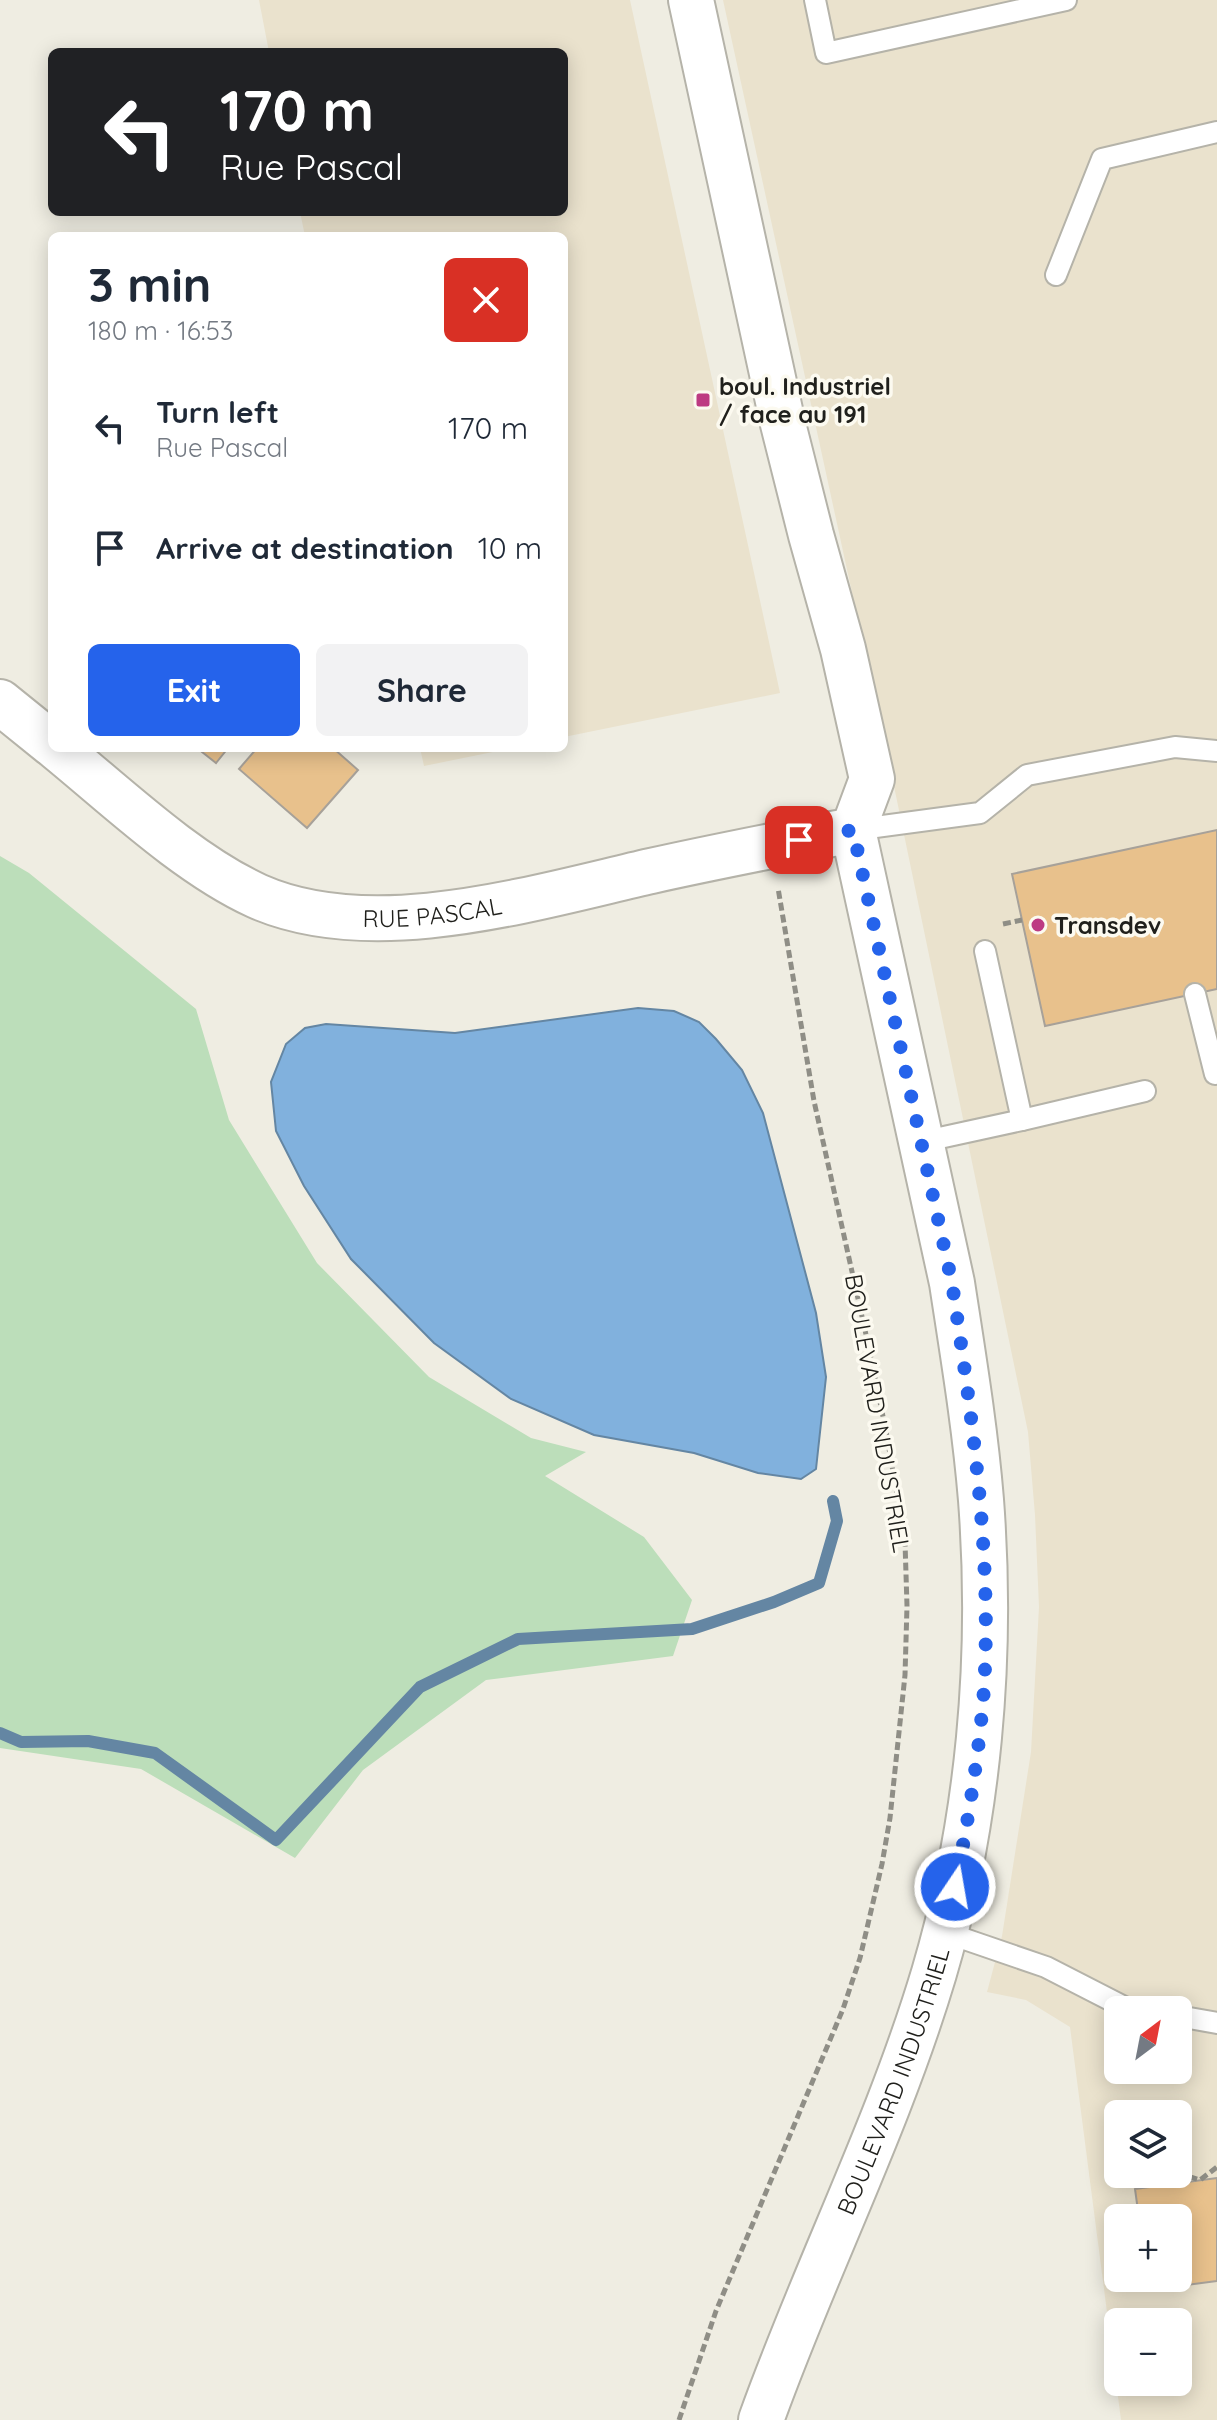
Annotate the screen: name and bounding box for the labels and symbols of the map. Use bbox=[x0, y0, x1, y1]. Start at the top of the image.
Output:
place label: boul. Industriel / face au 191 bbox=[719, 371, 891, 429]
marker: boul. Industriel / face au 191 bbox=[694, 391, 712, 409]
pin bbox=[765, 806, 833, 874]
street label: RUE PASCAL bbox=[362, 890, 504, 933]
place label: Transdev bbox=[1054, 910, 1161, 940]
marker: Transdev bbox=[1029, 916, 1047, 934]
street label: BOULEVARD INDUSTRIEL bbox=[839, 1271, 917, 1555]
position arrow bbox=[913, 1845, 997, 1929]
street label: BOULEVARD INDUSTRIEL bbox=[830, 1944, 956, 2219]
north arrow bbox=[1104, 1996, 1192, 2084]

